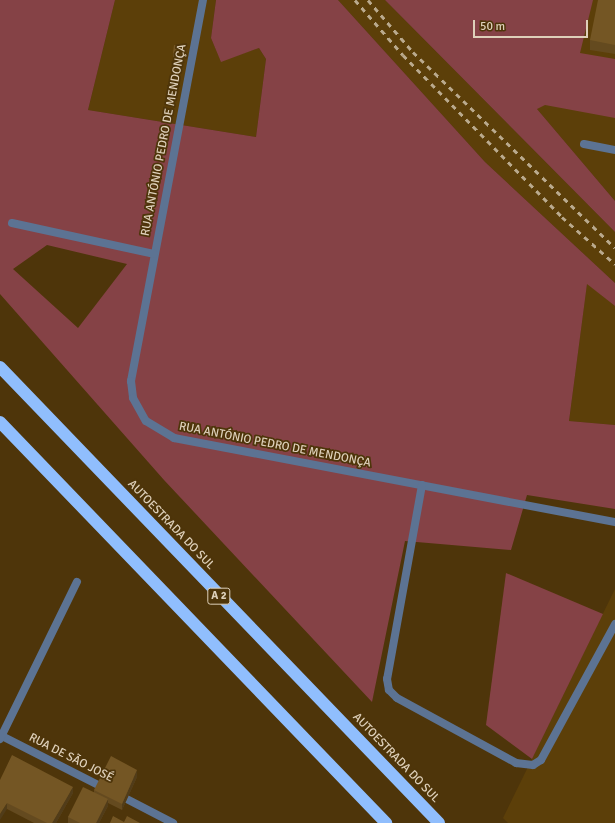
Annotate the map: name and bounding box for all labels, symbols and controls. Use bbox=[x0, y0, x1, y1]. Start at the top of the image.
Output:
scale bar bbox=[475, 12, 590, 38]
text: 50 m bbox=[480, 19, 505, 34]
street label: RUA ANTÓNIO PEDRO DE MENDONÇA bbox=[138, 43, 190, 237]
street label: RUA ANTÓNIO PEDRO DE MENDONÇA bbox=[178, 419, 372, 471]
street label: AUTOESTRADA DO SUL bbox=[125, 477, 217, 573]
road number: A 2 bbox=[207, 587, 231, 605]
street label: AUTOESTRADA DO SUL bbox=[350, 710, 442, 806]
street label: RUA DE SÃO JOSÉ bbox=[26, 730, 116, 786]

